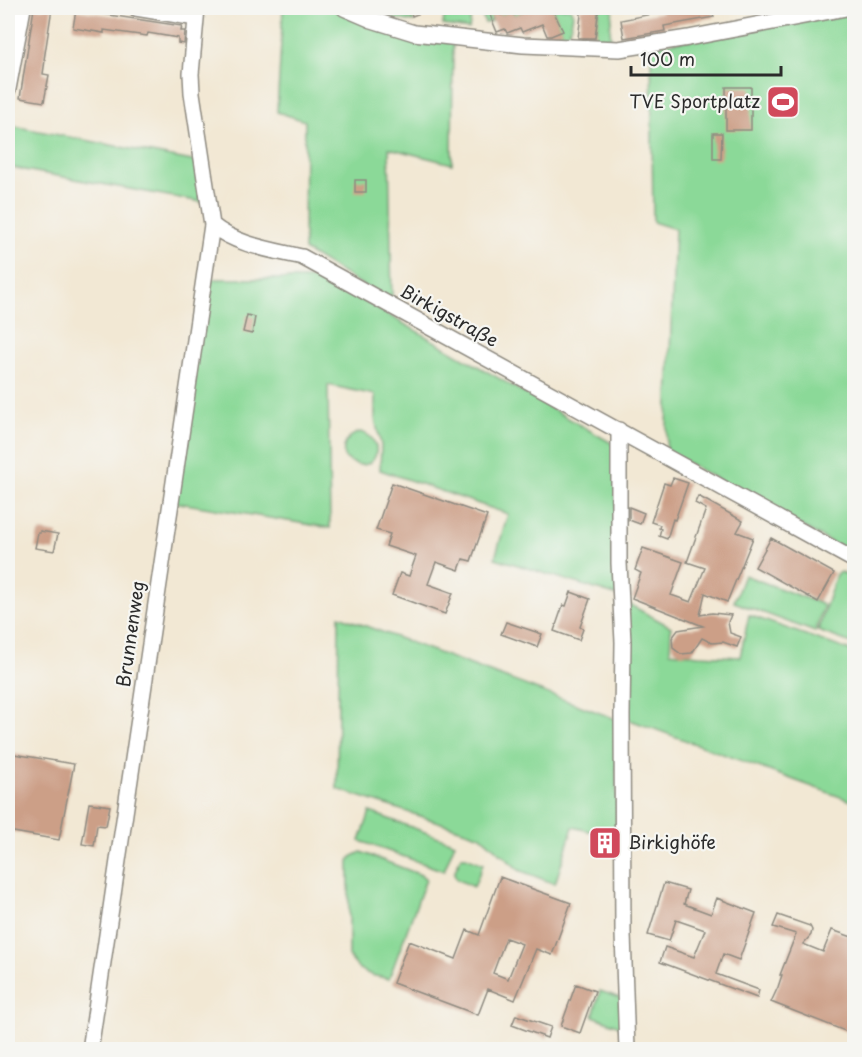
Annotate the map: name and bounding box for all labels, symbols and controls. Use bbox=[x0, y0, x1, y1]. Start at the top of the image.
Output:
scale bar bbox=[631, 39, 781, 77]
text: 100 m bbox=[640, 45, 695, 72]
sports icon: TVE Sportplatz bbox=[765, 84, 801, 120]
place label: TVE Sportplatz bbox=[630, 87, 760, 114]
street label: Birkigstraße bbox=[396, 277, 504, 353]
street label: Brunnenweg bbox=[109, 579, 150, 689]
building icon: Birkighöfe bbox=[587, 825, 623, 861]
place label: Birkighöfe bbox=[628, 828, 716, 855]

